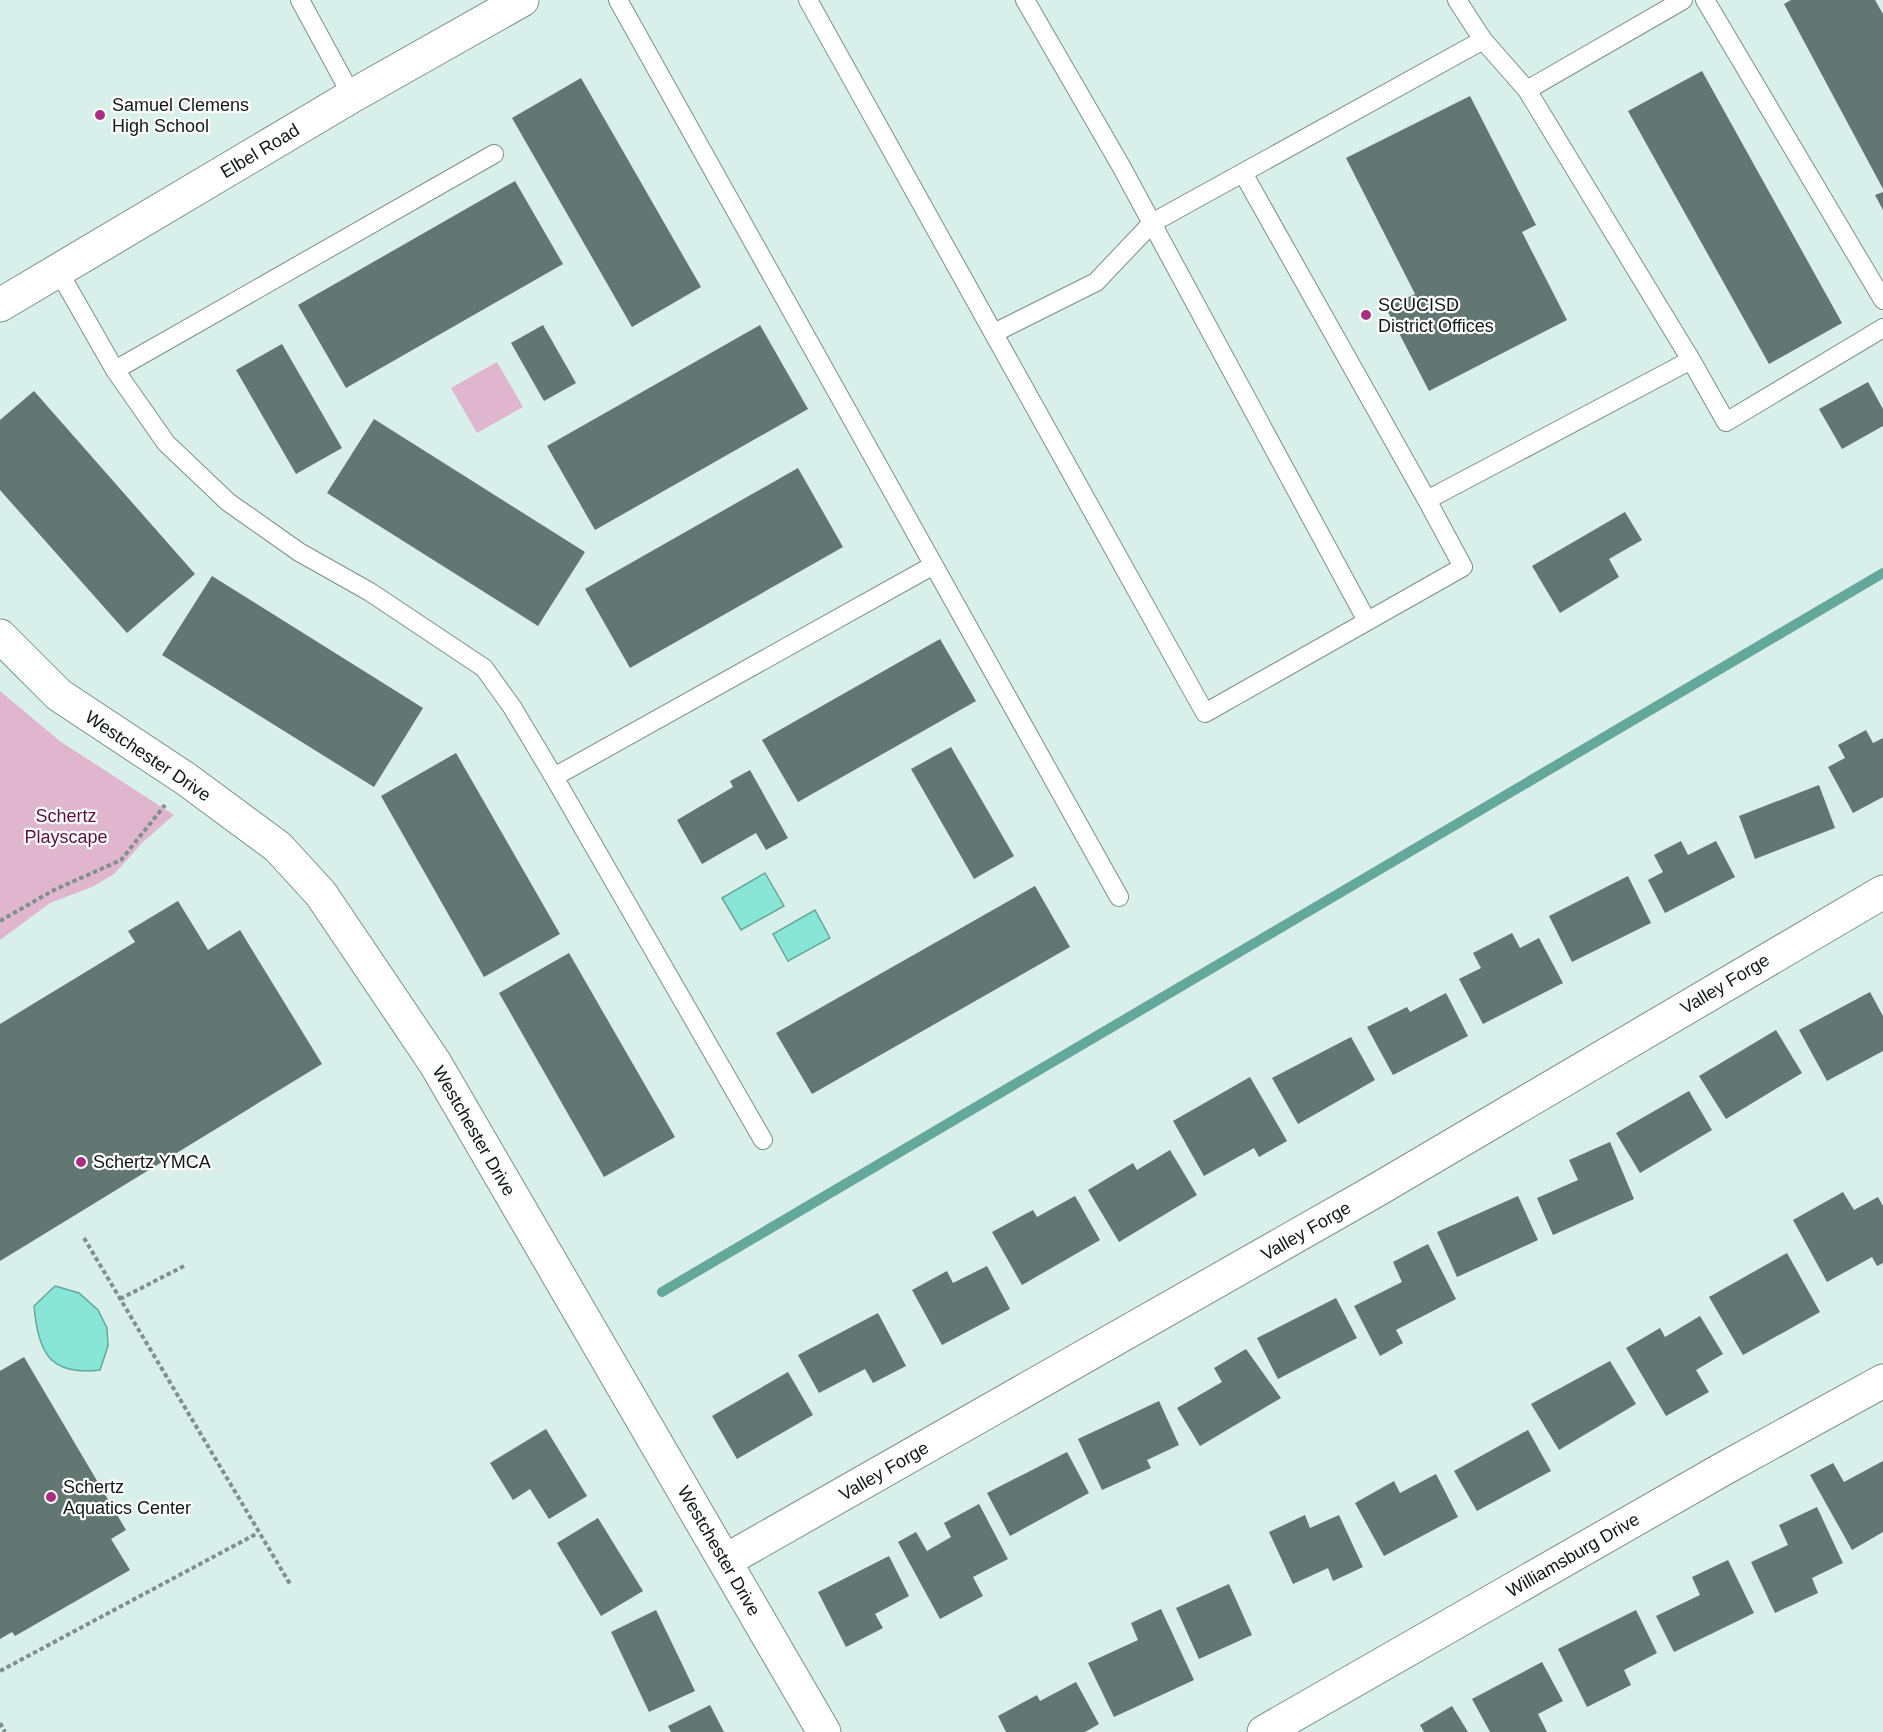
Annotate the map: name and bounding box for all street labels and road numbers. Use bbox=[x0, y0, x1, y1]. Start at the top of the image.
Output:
street label: Elbel Road bbox=[217, 120, 303, 182]
street label: Westchester Drive bbox=[82, 707, 214, 805]
street label: Valley Forge bbox=[1677, 950, 1773, 1018]
street label: Westchester Drive bbox=[429, 1062, 519, 1200]
street label: Valley Forge bbox=[1258, 1197, 1354, 1265]
street label: Valley Forge bbox=[836, 1437, 932, 1505]
street label: Westchester Drive bbox=[674, 1482, 764, 1620]
street label: Williamsburg Drive bbox=[1503, 1509, 1643, 1601]

